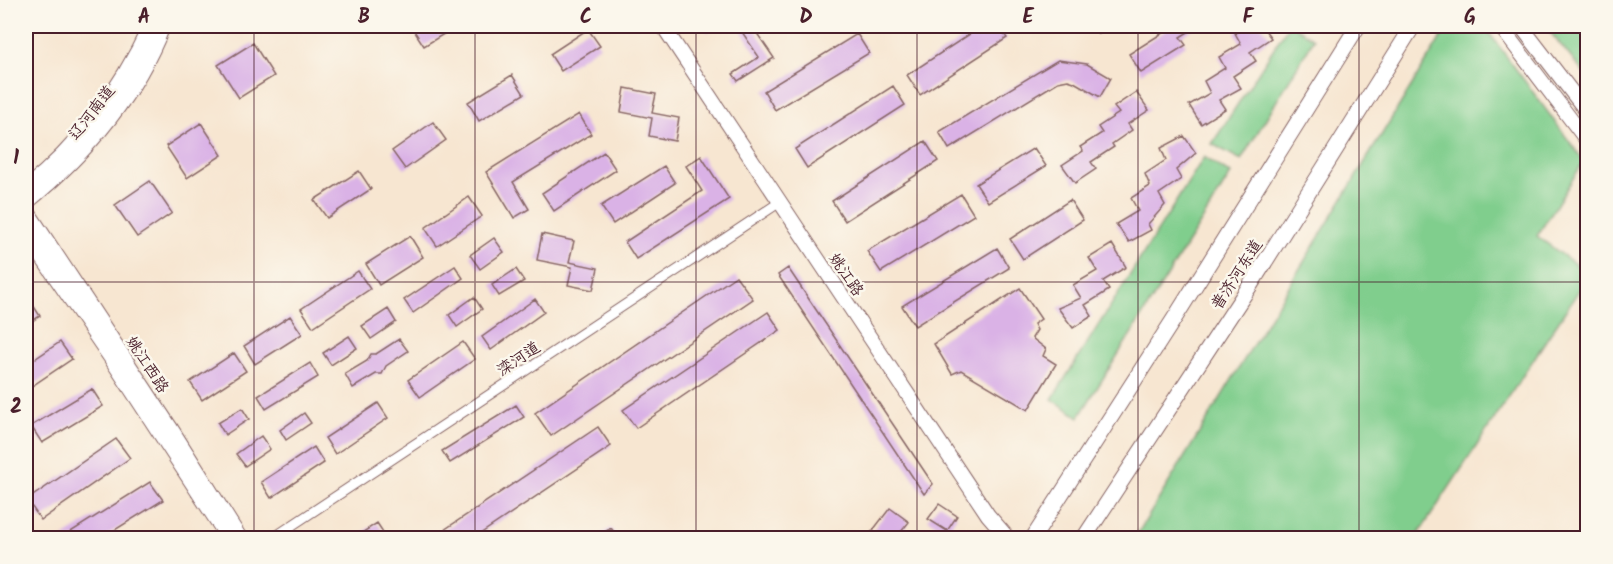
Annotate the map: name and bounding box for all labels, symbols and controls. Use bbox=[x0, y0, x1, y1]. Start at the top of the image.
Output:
text: A bbox=[138, 2, 150, 34]
text: B bbox=[358, 2, 370, 34]
text: C bbox=[580, 2, 592, 34]
text: D bbox=[799, 2, 813, 34]
text: E bbox=[1022, 2, 1034, 34]
text: F bbox=[1243, 2, 1255, 34]
text: G bbox=[1464, 2, 1476, 34]
street label: 辽河南道 bbox=[63, 80, 122, 146]
text: 1 bbox=[13, 143, 19, 175]
street label: 普济河东道 bbox=[1205, 234, 1270, 315]
street label: 姚江路 bbox=[822, 248, 870, 302]
street label: 姚江西路 bbox=[119, 331, 175, 398]
street label: 滦河道 bbox=[492, 335, 546, 383]
text: 2 bbox=[10, 392, 22, 424]

